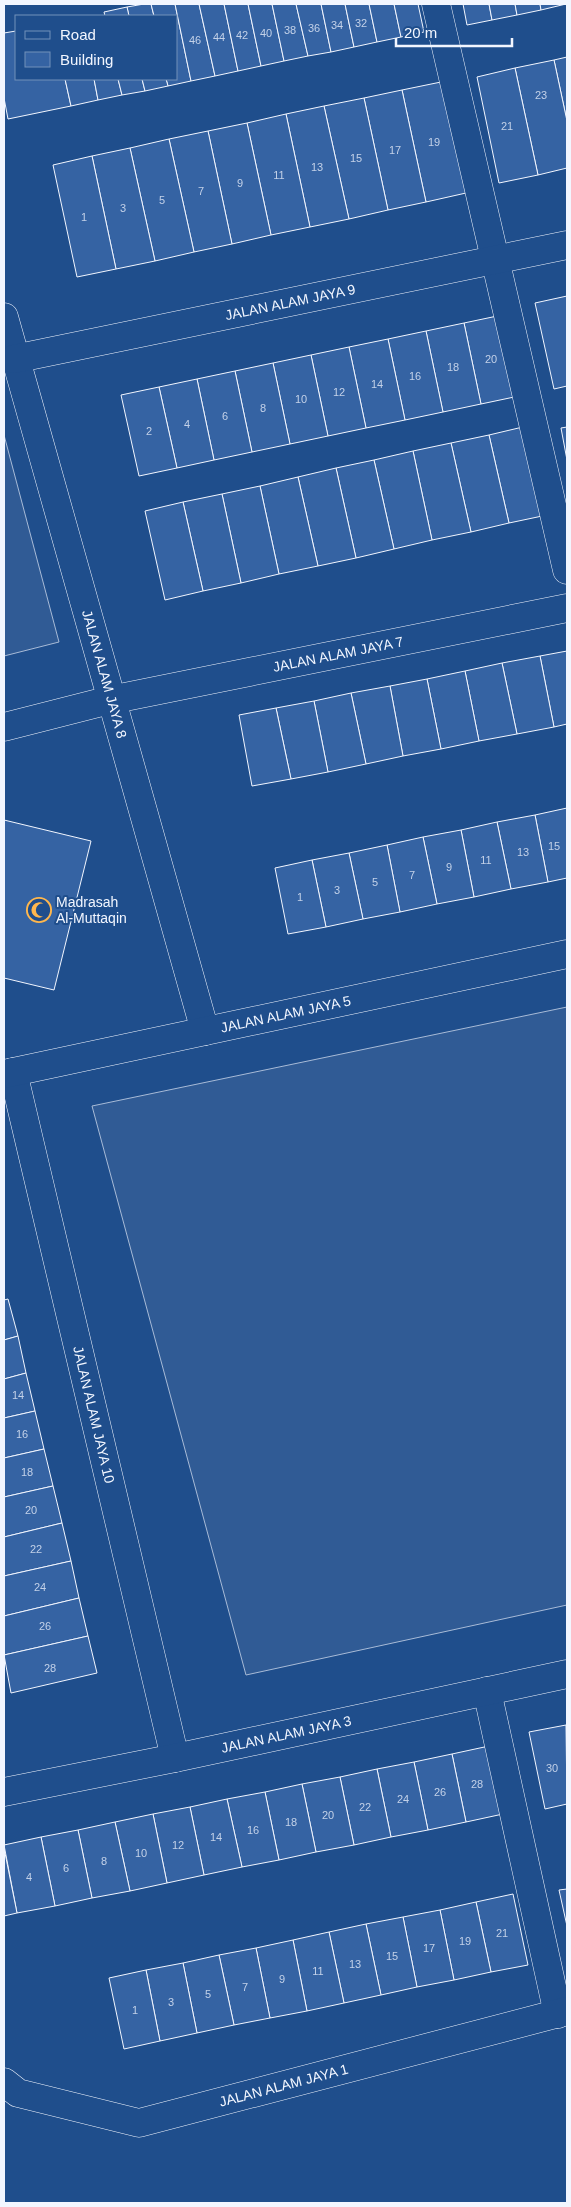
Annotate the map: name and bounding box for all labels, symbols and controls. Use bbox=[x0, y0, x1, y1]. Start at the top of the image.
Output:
legend bbox=[15, 15, 178, 80]
scale bar bbox=[396, 15, 512, 47]
house number: 32 bbox=[355, 17, 367, 29]
house number: 34 bbox=[331, 19, 343, 31]
house number: 36 bbox=[308, 22, 320, 34]
house number: 38 bbox=[284, 24, 296, 36]
text: 20 m bbox=[404, 24, 437, 41]
text: Road bbox=[60, 26, 96, 43]
house number: 40 bbox=[260, 27, 272, 39]
house number: 42 bbox=[236, 29, 248, 41]
house number: 44 bbox=[213, 31, 225, 43]
house number: 46 bbox=[189, 34, 201, 46]
text: Building bbox=[60, 51, 113, 68]
house number: 23 bbox=[535, 89, 547, 101]
house number: 21 bbox=[501, 120, 513, 132]
house number: 19 bbox=[428, 136, 440, 148]
house number: 17 bbox=[389, 144, 401, 156]
house number: 15 bbox=[350, 152, 362, 164]
house number: 13 bbox=[311, 161, 323, 173]
house number: 11 bbox=[273, 169, 285, 181]
house number: 9 bbox=[237, 177, 243, 189]
house number: 7 bbox=[198, 185, 204, 197]
house number: 5 bbox=[159, 194, 165, 206]
house number: 3 bbox=[120, 202, 126, 214]
house number: 1 bbox=[81, 211, 87, 223]
street label: JALAN ALAM JAYA 9 bbox=[224, 281, 357, 323]
house number: 20 bbox=[485, 353, 497, 365]
house number: 18 bbox=[447, 361, 459, 373]
house number: 16 bbox=[409, 370, 421, 382]
house number: 14 bbox=[371, 378, 383, 390]
house number: 12 bbox=[333, 386, 345, 398]
house number: 10 bbox=[295, 393, 307, 405]
house number: 8 bbox=[260, 402, 266, 414]
house number: 6 bbox=[222, 410, 228, 422]
house number: 4 bbox=[184, 418, 190, 430]
house number: 2 bbox=[146, 425, 152, 437]
street label: JALAN ALAM JAYA 8 bbox=[79, 608, 130, 740]
street label: JALAN ALAM JAYA 7 bbox=[271, 633, 405, 675]
house number: 15 bbox=[548, 840, 560, 852]
house number: 13 bbox=[517, 846, 529, 858]
house number: 11 bbox=[480, 854, 492, 866]
house number: 9 bbox=[446, 861, 452, 873]
house number: 7 bbox=[409, 869, 415, 881]
house number: 5 bbox=[372, 876, 378, 888]
house number: 3 bbox=[334, 884, 340, 896]
house number: 1 bbox=[297, 891, 303, 903]
place label: Madrasah Al-Muttaqin bbox=[56, 894, 127, 926]
mosque icon: Madrasah Al-Muttaqin bbox=[26, 897, 52, 923]
street label: JALAN ALAM JAYA 5 bbox=[219, 992, 352, 1036]
street label: JALAN ALAM JAYA 10 bbox=[70, 1344, 118, 1485]
house number: 14 bbox=[12, 1389, 24, 1401]
house number: 16 bbox=[16, 1428, 28, 1440]
house number: 18 bbox=[21, 1466, 33, 1478]
house number: 20 bbox=[25, 1504, 37, 1516]
house number: 22 bbox=[30, 1543, 42, 1555]
house number: 24 bbox=[34, 1581, 46, 1593]
house number: 26 bbox=[39, 1620, 51, 1632]
house number: 28 bbox=[44, 1662, 56, 1674]
street label: JALAN ALAM JAYA 3 bbox=[220, 1712, 353, 1756]
house number: 30 bbox=[546, 1762, 558, 1774]
house number: 28 bbox=[471, 1778, 483, 1790]
house number: 26 bbox=[434, 1786, 446, 1798]
house number: 24 bbox=[397, 1793, 409, 1805]
house number: 22 bbox=[359, 1801, 371, 1813]
house number: 20 bbox=[322, 1809, 334, 1821]
house number: 18 bbox=[285, 1816, 297, 1828]
house number: 16 bbox=[247, 1824, 259, 1836]
house number: 14 bbox=[210, 1831, 222, 1843]
house number: 12 bbox=[172, 1839, 184, 1851]
house number: 10 bbox=[135, 1847, 147, 1859]
house number: 8 bbox=[101, 1855, 107, 1867]
house number: 6 bbox=[63, 1862, 69, 1874]
house number: 4 bbox=[26, 1871, 32, 1883]
house number: 21 bbox=[496, 1927, 508, 1939]
house number: 19 bbox=[459, 1935, 471, 1947]
house number: 17 bbox=[423, 1942, 435, 1954]
house number: 15 bbox=[386, 1950, 398, 1962]
house number: 13 bbox=[349, 1958, 361, 1970]
house number: 11 bbox=[312, 1965, 324, 1977]
house number: 9 bbox=[279, 1973, 285, 1985]
house number: 7 bbox=[242, 1981, 248, 1993]
house number: 5 bbox=[205, 1988, 211, 2000]
house number: 3 bbox=[168, 1996, 174, 2008]
house number: 1 bbox=[132, 2004, 138, 2016]
street label: JALAN ALAM JAYA 1 bbox=[217, 2061, 350, 2110]

